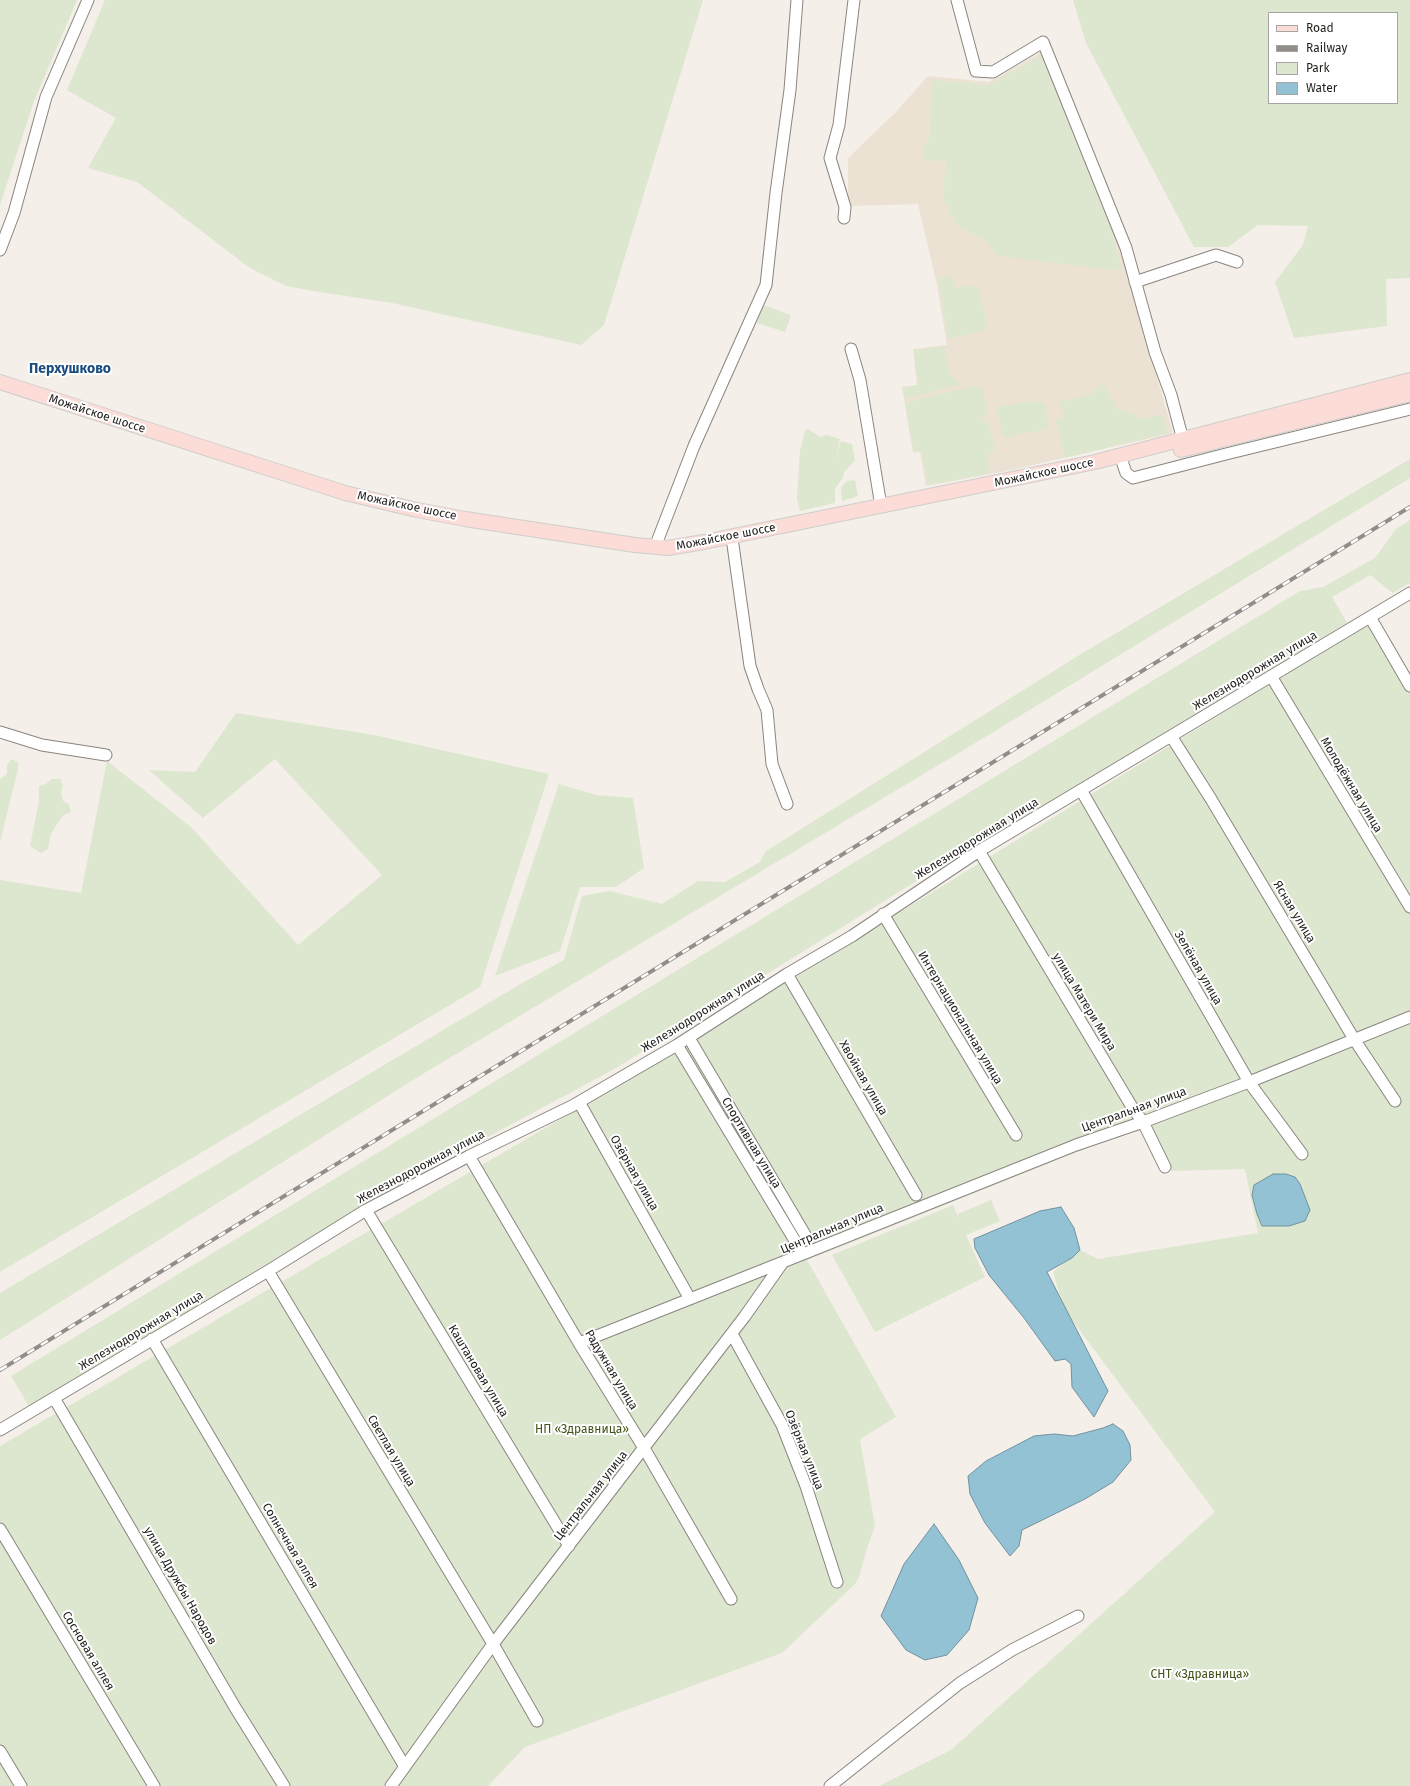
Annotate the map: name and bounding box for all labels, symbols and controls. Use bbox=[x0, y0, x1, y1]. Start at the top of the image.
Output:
legend bbox=[1268, 12, 1398, 104]
text: Road bbox=[1306, 21, 1334, 35]
text: Railway bbox=[1306, 41, 1347, 55]
text: Park bbox=[1306, 61, 1330, 75]
text: Water bbox=[1306, 81, 1337, 95]
district label: Перхушково bbox=[29, 361, 111, 377]
street label: Можайское шоссе bbox=[47, 392, 147, 436]
street label: Можайское шоссе bbox=[993, 455, 1095, 491]
street label: Можайское шоссе bbox=[356, 488, 458, 524]
street label: Можайское шоссе bbox=[675, 520, 777, 554]
street label: Железнодорожная улица bbox=[1190, 628, 1320, 714]
street label: Молодёжная улица bbox=[1317, 735, 1385, 835]
street label: Железнодорожная улица bbox=[913, 795, 1041, 883]
street label: Ясная улица bbox=[1270, 878, 1318, 946]
street label: Зелёная улица bbox=[1171, 928, 1225, 1008]
street label: Интернациональная улица bbox=[915, 949, 1005, 1087]
street label: улица Матери Мира bbox=[1049, 951, 1119, 1053]
street label: Железнодорожная улица bbox=[639, 968, 767, 1056]
street label: Хвойная улица bbox=[836, 1038, 890, 1118]
street label: Центральная улица bbox=[1080, 1084, 1188, 1136]
street label: Спортивная улица bbox=[718, 1095, 784, 1191]
street label: Железнодорожная улица bbox=[355, 1127, 487, 1207]
street label: Озёрная улица bbox=[607, 1133, 661, 1213]
street label: Центральная улица bbox=[778, 1201, 886, 1257]
street label: Железнодорожная улица bbox=[76, 1288, 206, 1374]
street label: Каштановая улица bbox=[445, 1322, 511, 1420]
street label: Радужная улица bbox=[581, 1327, 641, 1413]
street label: Озёрная улица bbox=[781, 1408, 827, 1492]
street label: Светлая улица bbox=[364, 1413, 418, 1489]
park label: НП «Здравница» bbox=[535, 1423, 629, 1437]
street label: Центральная улица bbox=[551, 1448, 631, 1544]
street label: Солнечная аллея bbox=[259, 1501, 321, 1591]
street label: улица Дружбы Народов bbox=[140, 1525, 220, 1647]
street label: Сосновая аллея bbox=[59, 1609, 117, 1693]
park label: СНТ «Здравница» bbox=[1151, 1668, 1249, 1682]

